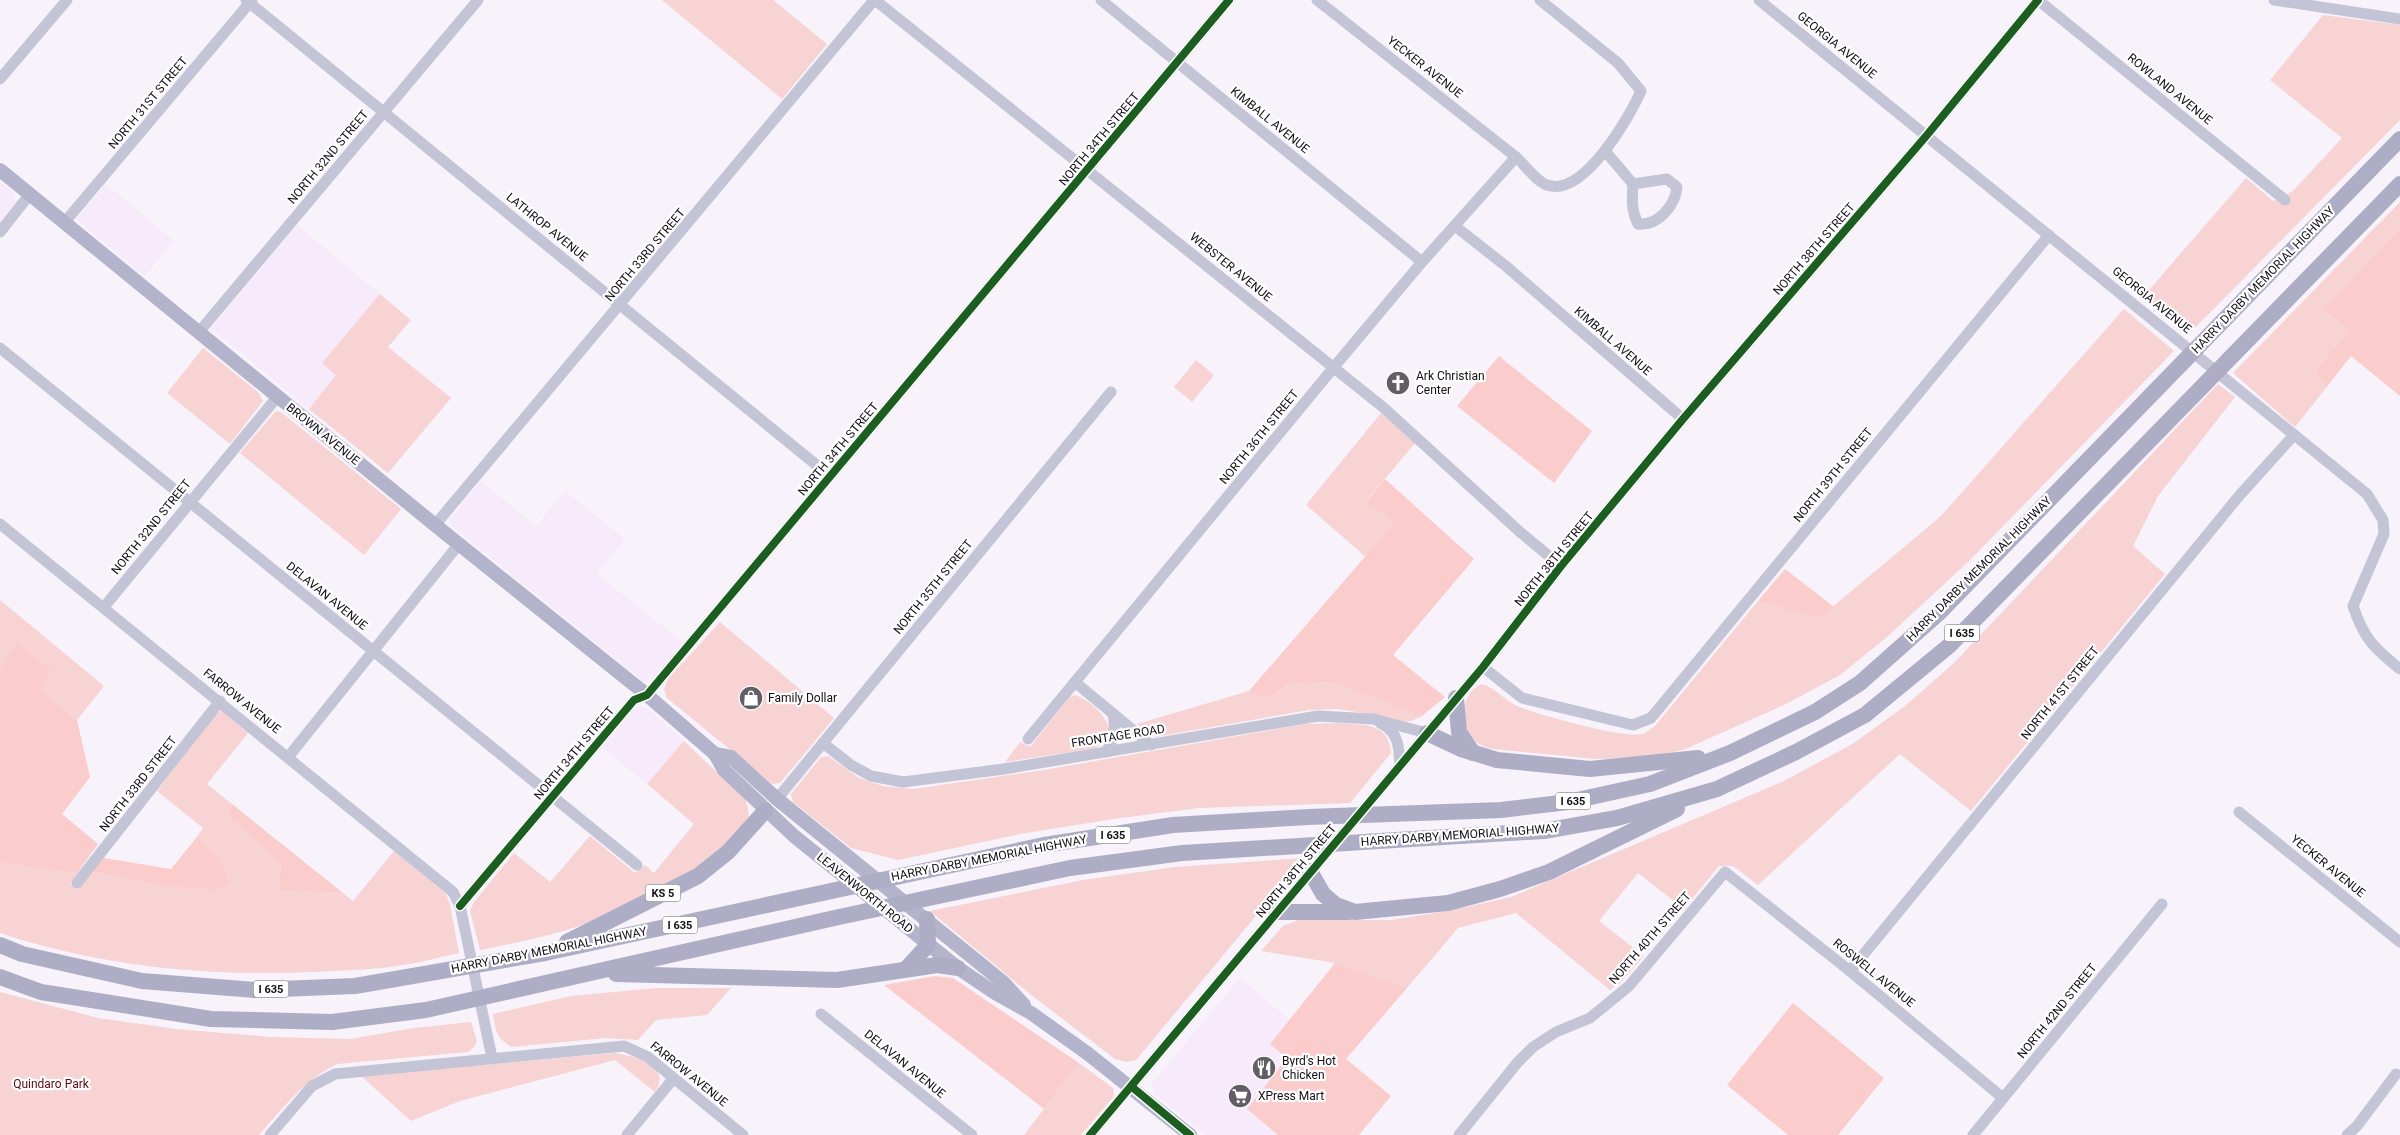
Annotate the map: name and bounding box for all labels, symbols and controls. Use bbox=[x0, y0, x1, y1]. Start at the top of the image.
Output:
street label: GEORGIA AVENUE bbox=[1795, 9, 1880, 81]
street label: YECKER AVENUE bbox=[1385, 33, 1466, 101]
street label: ROWLAND AVENUE bbox=[2125, 51, 2215, 128]
street label: NORTH 31ST STREET bbox=[105, 54, 191, 152]
street label: KIMBALL AVENUE bbox=[1228, 84, 1312, 156]
street label: NORTH 34TH STREET bbox=[1056, 90, 1142, 188]
street label: NORTH 32ND STREET bbox=[285, 107, 371, 207]
street label: LATHROP AVENUE bbox=[504, 190, 591, 264]
street label: NORTH 38TH STREET bbox=[1770, 200, 1858, 298]
street label: HARRY DARBY MEMORIAL HIGHWAY bbox=[2189, 203, 2338, 356]
street label: NORTH 33RD STREET bbox=[602, 206, 688, 304]
street label: WEBSTER AVENUE bbox=[1187, 230, 1275, 304]
street label: GEORGIA AVENUE bbox=[2110, 264, 2195, 336]
street label: KIMBALL AVENUE bbox=[1572, 304, 1654, 378]
place label: Ark Christian Center bbox=[1416, 369, 1485, 397]
church icon: Ark Christian Center bbox=[1385, 370, 1411, 396]
street label: NORTH 36TH STREET bbox=[1217, 387, 1301, 487]
street label: BROWN AVENUE bbox=[284, 400, 363, 468]
street label: NORTH 34TH STREET bbox=[795, 400, 881, 498]
street label: NORTH 39TH STREET bbox=[1791, 425, 1875, 525]
street label: NORTH 32ND STREET bbox=[108, 477, 194, 577]
street label: HARRY DARBY MEMORIAL HIGHWAY bbox=[1904, 493, 2055, 644]
street label: NORTH 38TH STREET bbox=[1512, 509, 1596, 609]
street label: NORTH 35TH STREET bbox=[891, 537, 975, 637]
street label: DELAVAN AVENUE bbox=[284, 559, 370, 633]
road number: I 635 bbox=[1944, 624, 1980, 641]
street label: NORTH 41ST STREET bbox=[2018, 644, 2102, 742]
street label: FARROW AVENUE bbox=[201, 666, 283, 736]
shop icon: Family Dollar bbox=[738, 685, 764, 711]
place label: Family Dollar bbox=[768, 691, 837, 705]
street label: NORTH 34TH STREET bbox=[531, 704, 617, 802]
street label: FRONTAGE ROAD bbox=[1070, 722, 1166, 750]
street label: NORTH 33RD STREET bbox=[97, 734, 179, 834]
road number: I 635 bbox=[1556, 792, 1590, 809]
street label: HARRY DARBY MEMORIAL HIGHWAY bbox=[1360, 821, 1561, 849]
street label: NORTH 38TH STREET bbox=[1253, 822, 1339, 920]
road number: I 635 bbox=[1096, 826, 1130, 844]
street label: HARRY DARBY MEMORIAL HIGHWAY bbox=[890, 832, 1089, 884]
street label: YECKER AVENUE bbox=[2288, 832, 2368, 900]
street label: LEAVENWORTH ROAD bbox=[814, 850, 916, 936]
road number: KS 5 bbox=[646, 884, 680, 901]
street label: NORTH 40TH STREET bbox=[1606, 889, 1694, 987]
road number: I 635 bbox=[662, 916, 698, 934]
street label: HARRY DARBY MEMORIAL HIGHWAY bbox=[450, 924, 649, 976]
street label: ROSWELL AVENUE bbox=[1830, 936, 1918, 1010]
street label: NORTH 42ND STREET bbox=[2014, 961, 2100, 1061]
road number: I 635 bbox=[254, 981, 288, 998]
street label: DELAVAN AVENUE bbox=[862, 1027, 948, 1101]
street label: FARROW AVENUE bbox=[648, 1039, 730, 1109]
place label: Byrd's Hot Chicken bbox=[1282, 1054, 1336, 1082]
restaurant icon: Byrd's Hot Chicken bbox=[1251, 1055, 1277, 1081]
park label: Quindaro Park bbox=[13, 1077, 90, 1091]
supermarket icon: XPress Mart bbox=[1227, 1083, 1253, 1109]
place label: XPress Mart bbox=[1258, 1089, 1324, 1103]

